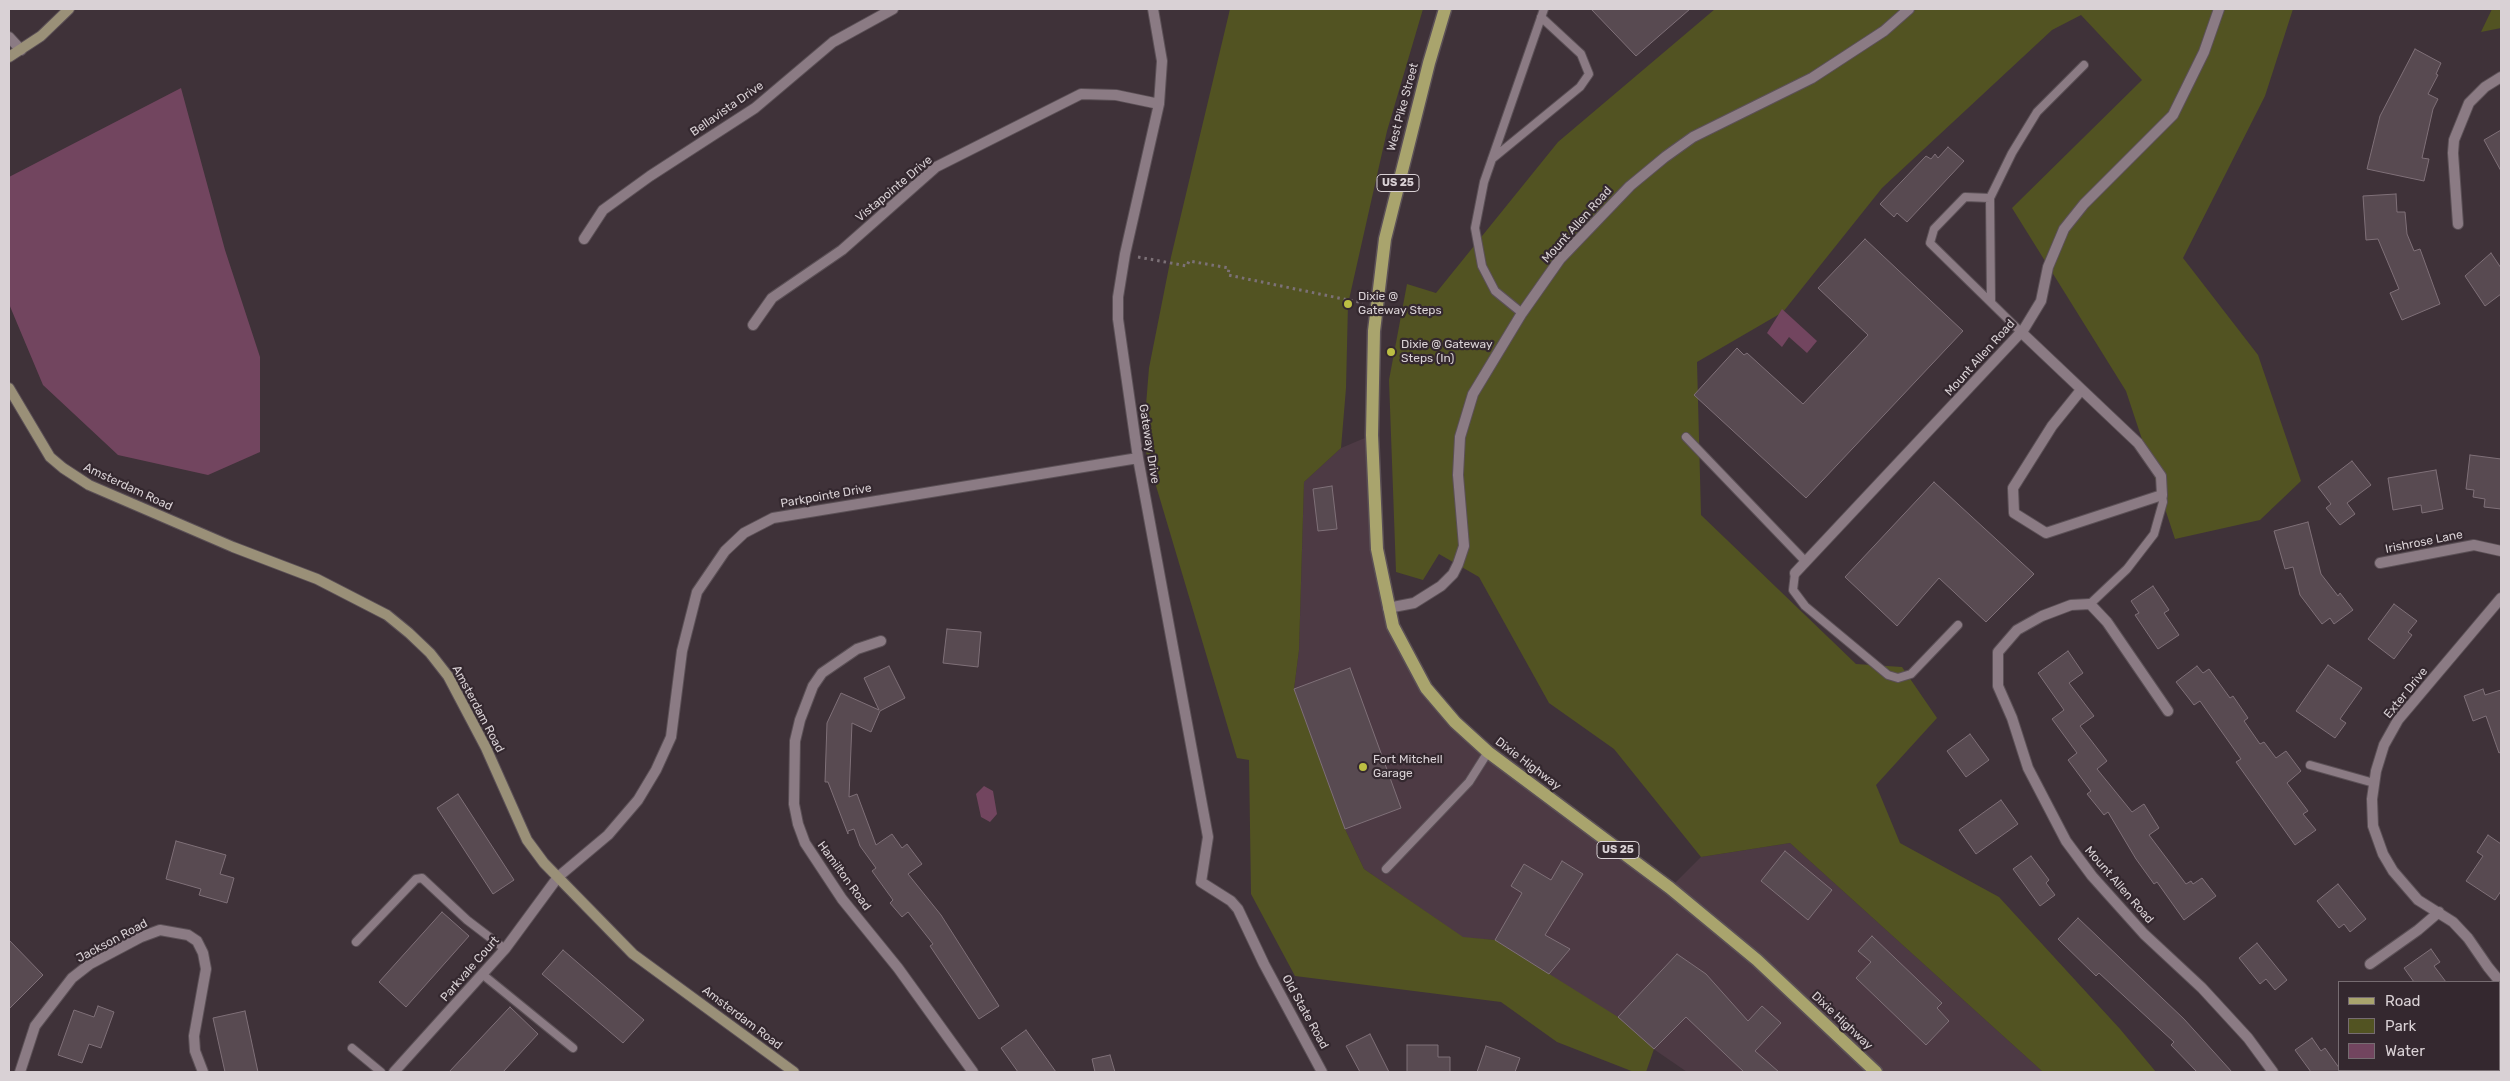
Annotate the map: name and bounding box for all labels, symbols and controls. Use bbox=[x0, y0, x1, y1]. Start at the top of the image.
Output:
street label: West Pike Street bbox=[1384, 61, 1422, 153]
street label: Bellavista Drive bbox=[688, 78, 766, 140]
street label: Vistapointe Drive bbox=[853, 153, 935, 225]
road number: US 25 bbox=[1377, 174, 1419, 192]
street label: Mount Allen Road bbox=[1539, 184, 1615, 266]
place label: Dixie @ Gateway Steps bbox=[1358, 290, 1442, 318]
marker: Dixie @ Gateway Steps bbox=[1342, 298, 1354, 310]
street label: Mount Allen Road bbox=[1942, 317, 2018, 399]
place label: Dixie @ Gateway Steps (In) bbox=[1401, 338, 1493, 366]
marker: Dixie @ Gateway Steps (In) bbox=[1385, 346, 1397, 358]
street label: Gateway Drive bbox=[1136, 403, 1162, 485]
street label: Amsterdam Road bbox=[81, 460, 175, 514]
street label: Parkpointe Drive bbox=[779, 481, 873, 511]
street label: Irishrose Lane bbox=[2384, 527, 2464, 557]
street label: Amsterdam Road bbox=[449, 663, 507, 755]
street label: Exter Drive bbox=[2381, 665, 2431, 721]
street label: Dixie Highway bbox=[1492, 735, 1564, 793]
place label: Fort Mitchell Garage bbox=[1373, 753, 1443, 781]
marker: Fort Mitchell Garage bbox=[1357, 761, 1369, 773]
street label: Hamilton Road bbox=[814, 839, 874, 913]
road number: US 25 bbox=[1597, 842, 1639, 858]
street label: Mount Allen Road bbox=[2082, 843, 2156, 927]
street label: Jackson Road bbox=[74, 916, 150, 966]
street label: Parkvale Court bbox=[438, 933, 502, 1005]
street label: Old State Road bbox=[1279, 972, 1331, 1052]
legend bbox=[2338, 981, 2500, 1071]
street label: Amsterdam Road bbox=[699, 983, 785, 1053]
street label: Dixie Highway bbox=[1808, 989, 1876, 1053]
text: Road bbox=[2385, 992, 2421, 1010]
text: Park bbox=[2385, 1017, 2416, 1035]
text: Water bbox=[2385, 1042, 2425, 1060]

